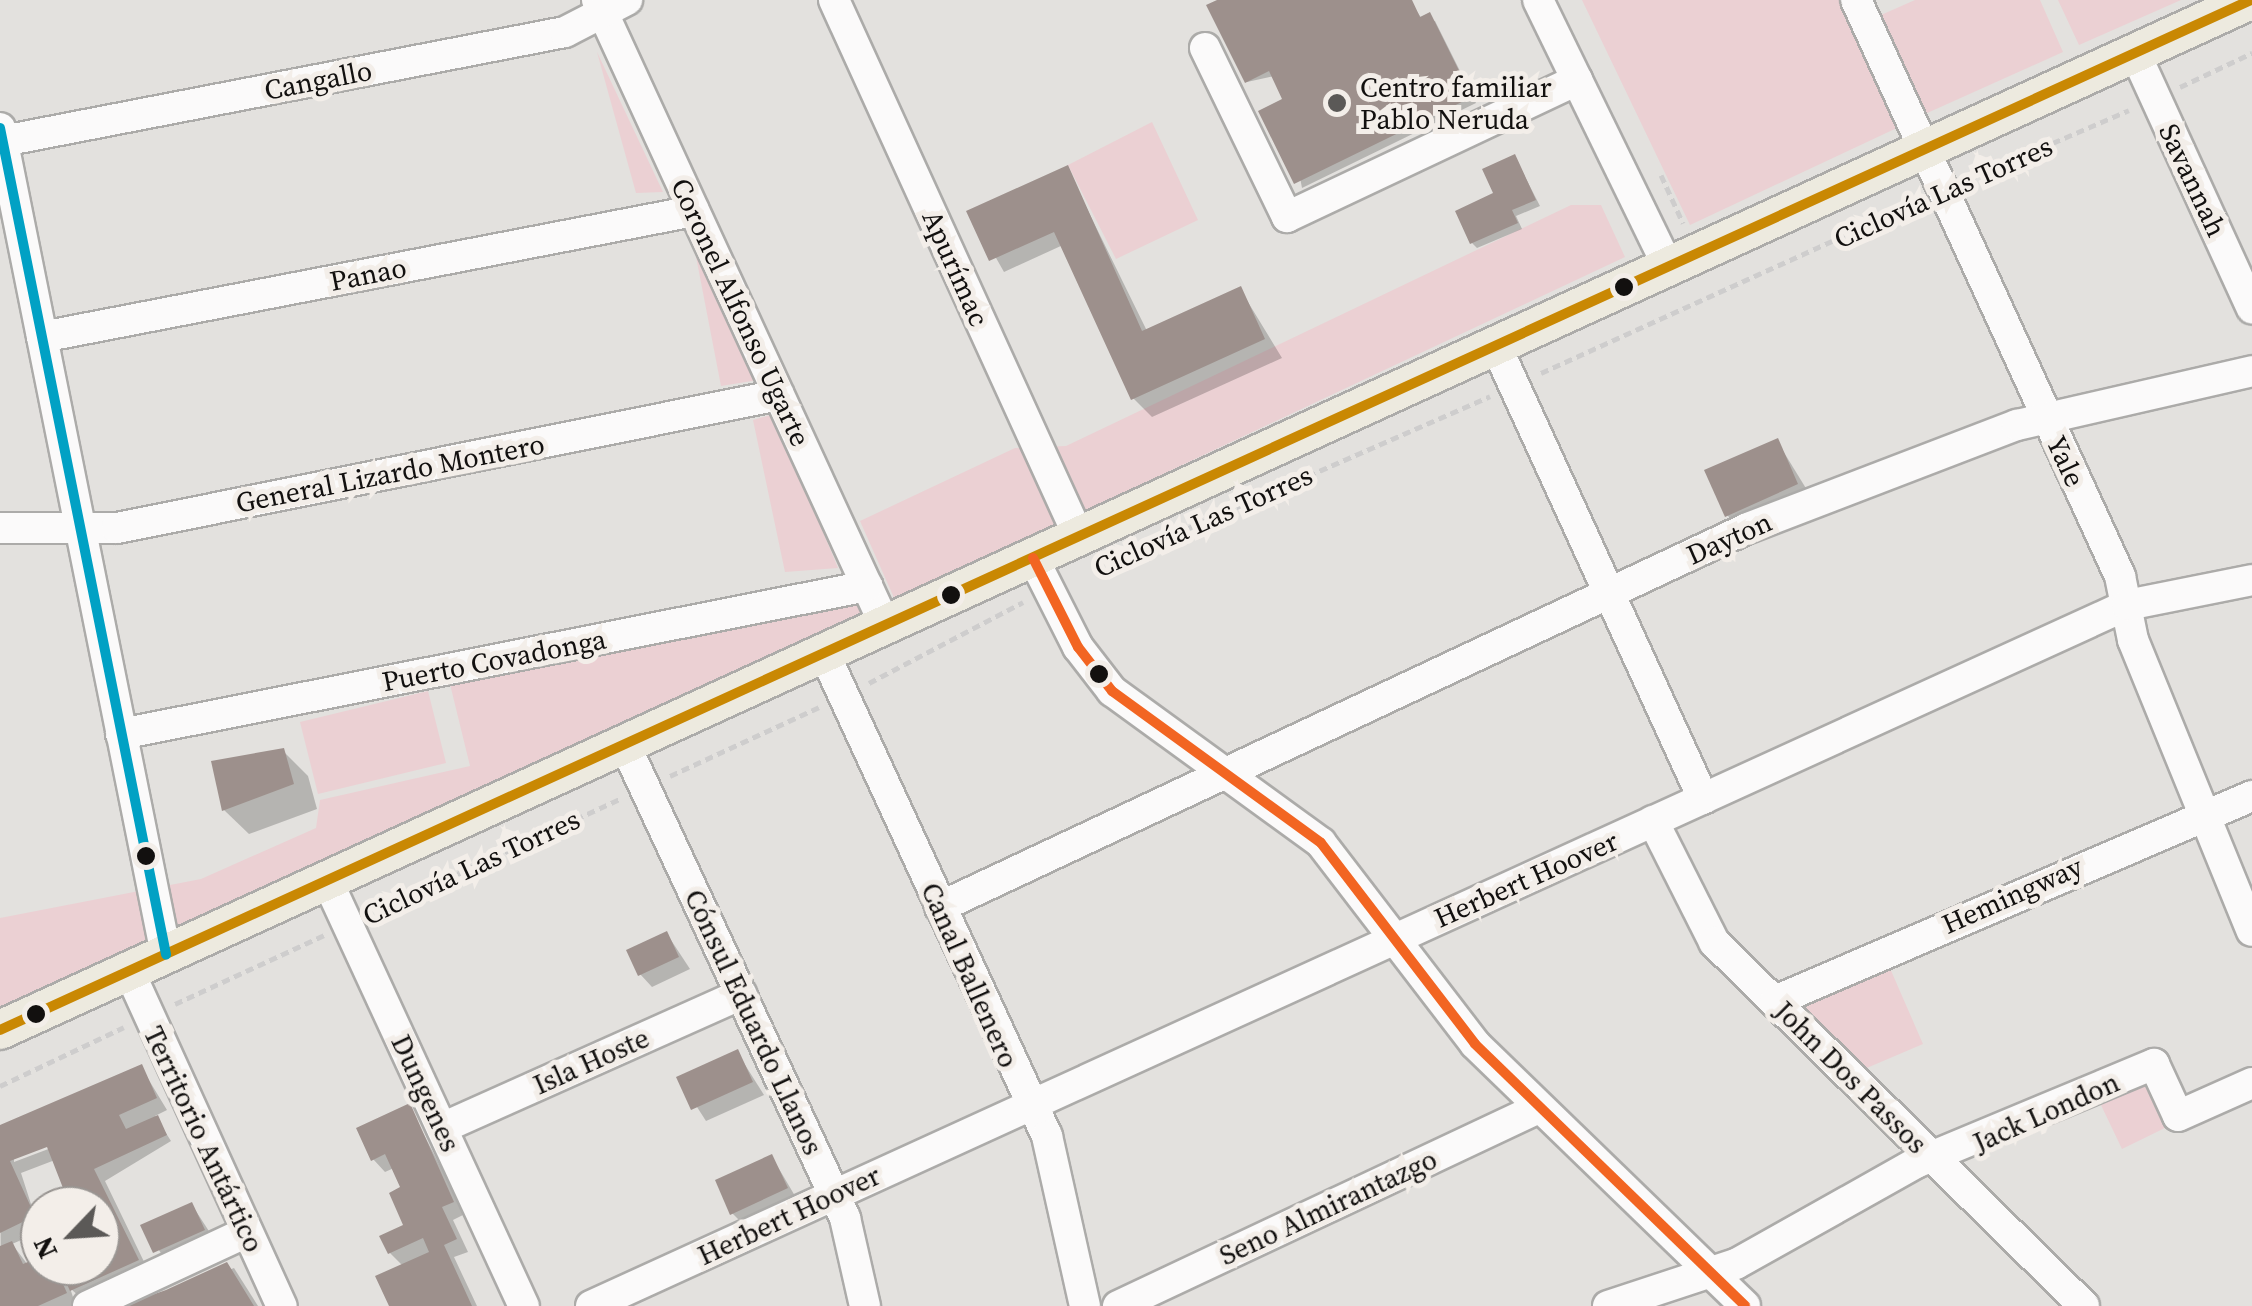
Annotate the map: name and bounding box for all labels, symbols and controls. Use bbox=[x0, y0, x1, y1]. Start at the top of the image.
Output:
street label: Cangallo bbox=[261, 53, 375, 107]
place label: Centro familiar Pablo Neruda bbox=[1360, 70, 1552, 136]
marker: Centro familiar Pablo Neruda bbox=[1324, 90, 1350, 116]
street label: Savannah bbox=[2152, 118, 2234, 242]
street label: Ciclovía Las Torres bbox=[1828, 129, 2058, 255]
street label: Coronel Alfonso Ugarte bbox=[664, 173, 818, 451]
street label: Apurímac bbox=[916, 205, 996, 331]
street label: Panao bbox=[327, 250, 409, 298]
unlabelled marker bbox=[1614, 277, 1634, 297]
street label: General Lizardo Montero bbox=[233, 427, 547, 519]
street label: Yale bbox=[2040, 430, 2092, 492]
street label: Ciclovía Las Torres bbox=[1088, 458, 1318, 584]
street label: Dayton bbox=[1681, 504, 1777, 572]
unlabelled marker bbox=[941, 585, 961, 605]
street label: Puerto Covadonga bbox=[379, 622, 609, 698]
unlabelled marker bbox=[1089, 664, 1109, 684]
street label: Ciclovía Las Torres bbox=[357, 802, 585, 932]
street label: Herbert Hoover bbox=[1429, 823, 1623, 935]
unlabelled marker bbox=[136, 846, 156, 866]
street label: Hemingway bbox=[1937, 849, 2087, 941]
street label: Canal Ballenero bbox=[914, 877, 1026, 1073]
street label: Cónsul Eduardo Llanos bbox=[678, 884, 830, 1160]
street label: John Dos Passos bbox=[1768, 994, 1934, 1160]
unlabelled marker bbox=[26, 1004, 46, 1024]
street label: Territorio Antártico bbox=[137, 1021, 271, 1257]
street label: Isla Hoste bbox=[528, 1021, 654, 1101]
street label: Dungenes bbox=[384, 1029, 468, 1157]
street label: Jack London bbox=[1968, 1065, 2124, 1159]
street label: Seno Almirantazgo bbox=[1214, 1142, 1442, 1272]
street label: Herbert Hoover bbox=[692, 1158, 886, 1272]
north arrow bbox=[20, 1186, 120, 1286]
text: N bbox=[23, 1231, 66, 1265]

